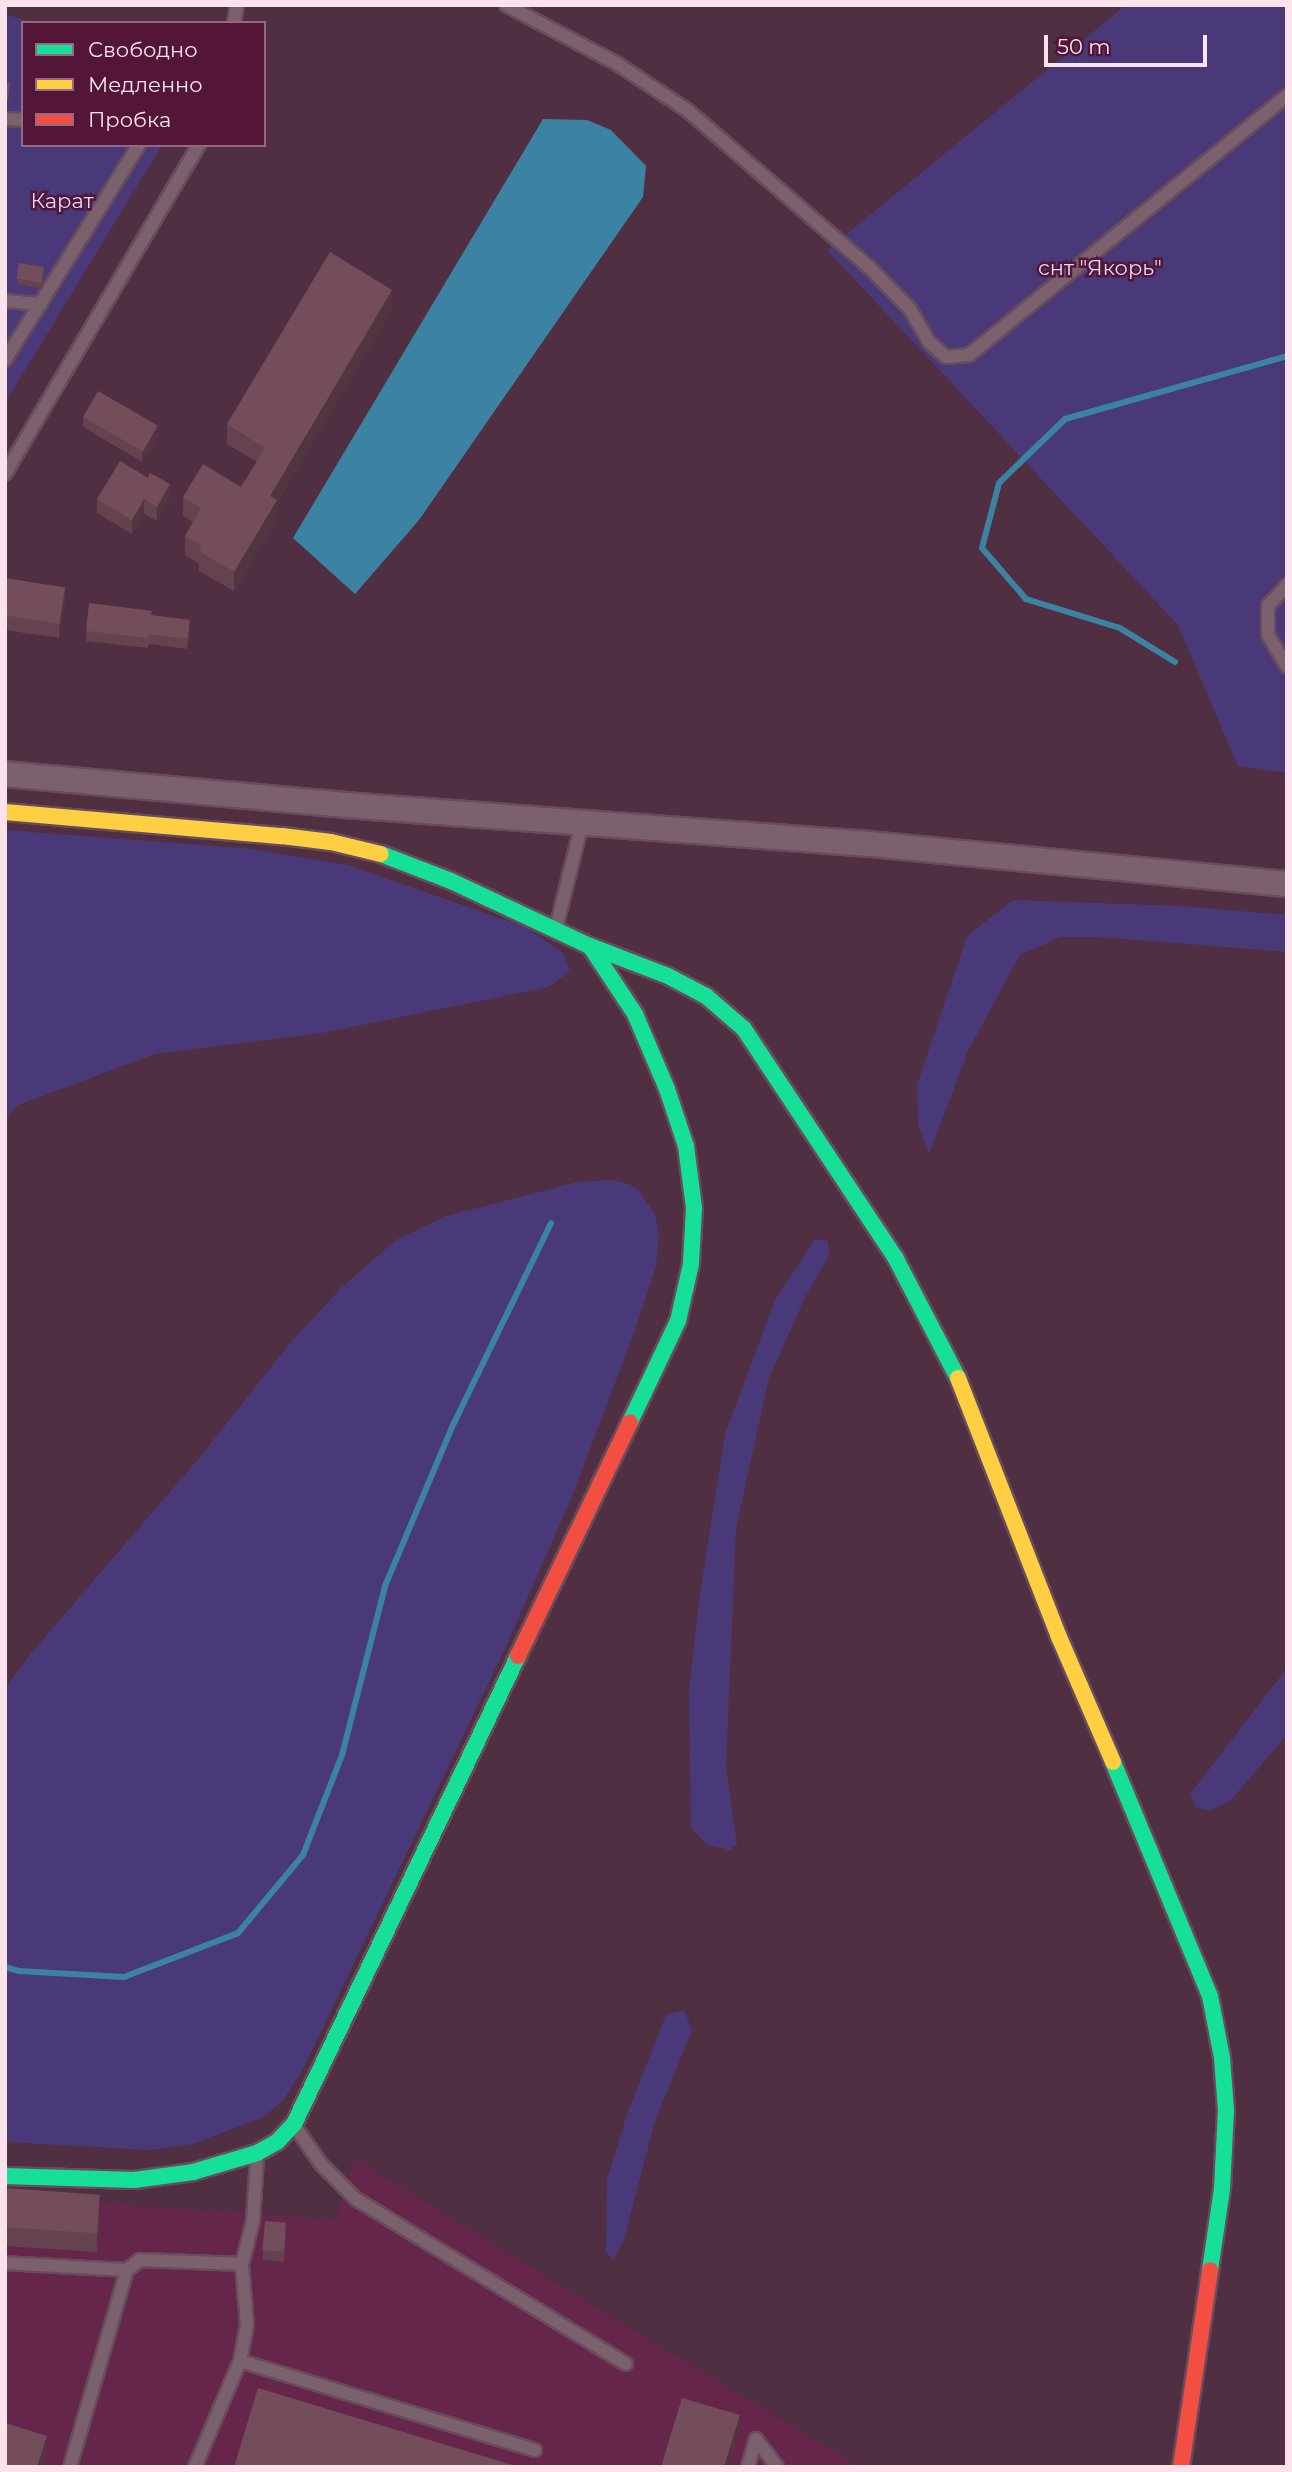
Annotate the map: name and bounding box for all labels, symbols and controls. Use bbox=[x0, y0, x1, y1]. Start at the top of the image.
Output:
legend bbox=[21, 21, 266, 147]
scale bar bbox=[1047, 21, 1210, 65]
text: 50 m bbox=[1057, 34, 1111, 59]
text: Свободно bbox=[88, 37, 198, 62]
text: Медленно bbox=[88, 72, 203, 97]
text: Пробка bbox=[88, 107, 171, 132]
park label: Карат bbox=[30, 188, 94, 214]
park label: снт "Якорь" bbox=[1038, 255, 1162, 281]

